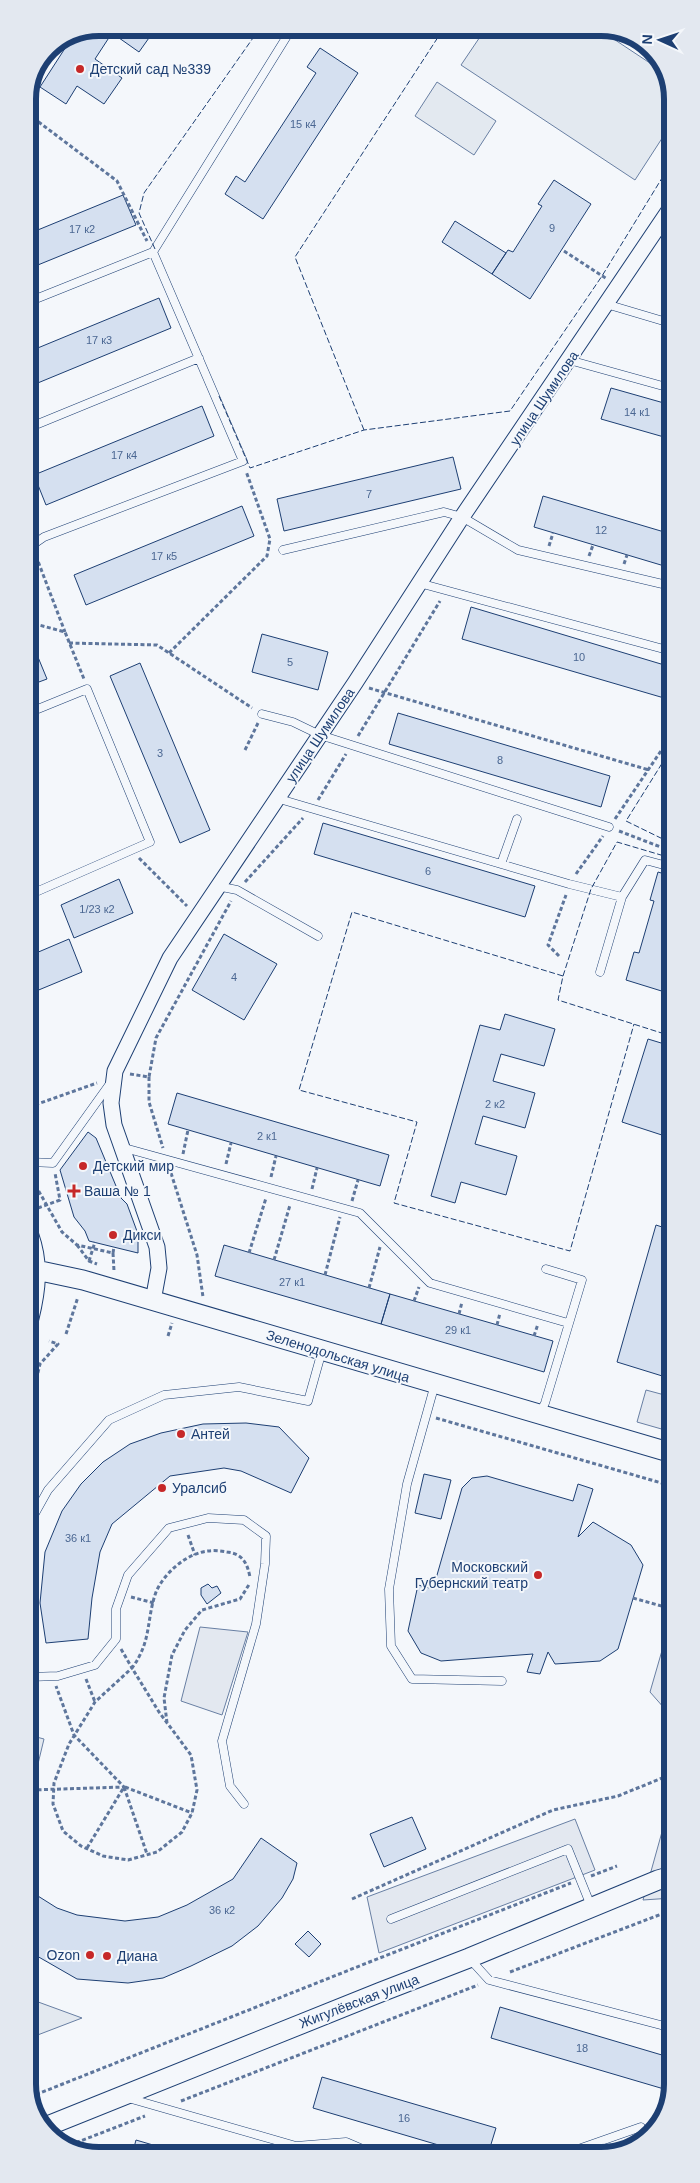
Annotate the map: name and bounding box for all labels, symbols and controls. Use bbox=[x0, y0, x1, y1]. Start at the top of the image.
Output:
north arrow bbox=[635, 15, 685, 65]
text: N bbox=[639, 34, 655, 45]
place label: Детский сад №339 bbox=[90, 61, 211, 77]
marker: Детский сад №339 bbox=[74, 63, 86, 75]
house number: 15 к4 bbox=[290, 118, 316, 130]
house number: 9 bbox=[549, 222, 555, 234]
house number: 17 к2 bbox=[69, 223, 95, 235]
house number: 17 к3 bbox=[86, 334, 112, 346]
street label: улица Шумилова bbox=[506, 347, 582, 448]
house number: 14 к1 bbox=[624, 406, 650, 418]
house number: 17 к4 bbox=[111, 449, 137, 461]
house number: 7 bbox=[366, 488, 372, 500]
house number: 12 bbox=[595, 524, 607, 536]
house number: 17 к5 bbox=[151, 550, 177, 562]
house number: 10 bbox=[573, 651, 585, 663]
house number: 5 bbox=[287, 656, 293, 668]
street label: улица Шумилова bbox=[282, 684, 358, 785]
house number: 3 bbox=[157, 747, 163, 759]
house number: 8 bbox=[497, 754, 503, 766]
house number: 6 bbox=[425, 865, 431, 877]
house number: 1/23 к2 bbox=[79, 903, 115, 915]
house number: 4 bbox=[231, 971, 237, 983]
house number: 2 к2 bbox=[485, 1098, 505, 1110]
house number: 2 к1 bbox=[257, 1130, 277, 1142]
place label: Детский мир bbox=[93, 1158, 174, 1174]
marker: Детский мир bbox=[77, 1160, 89, 1172]
place label: Ваша № 1 bbox=[84, 1183, 151, 1199]
marker: Ваша № 1 bbox=[68, 1185, 80, 1197]
place label: Дикси bbox=[123, 1227, 161, 1243]
marker: Дикси bbox=[107, 1229, 119, 1241]
house number: 27 к1 bbox=[279, 1276, 305, 1288]
house number: 29 к1 bbox=[445, 1324, 471, 1336]
street label: Зеленодольская улица bbox=[264, 1327, 412, 1386]
place label: Антей bbox=[191, 1426, 230, 1442]
marker: Антей bbox=[175, 1428, 187, 1440]
place label: Уралсиб bbox=[172, 1480, 227, 1496]
marker: Уралсиб bbox=[156, 1482, 168, 1494]
house number: 36 к1 bbox=[65, 1532, 91, 1544]
place label: Московский Губернский театр bbox=[415, 1559, 528, 1591]
marker: Московский Губернский театр bbox=[532, 1569, 544, 1581]
house number: 36 к2 bbox=[209, 1904, 235, 1916]
place label: Ozon bbox=[47, 1947, 80, 1963]
place label: Диана bbox=[117, 1948, 158, 1964]
marker: Ozon bbox=[84, 1949, 96, 1961]
marker: Диана bbox=[101, 1950, 113, 1962]
street label: Жигулёвская улица bbox=[297, 1971, 421, 2031]
house number: 18 bbox=[576, 2042, 588, 2054]
house number: 16 bbox=[398, 2112, 410, 2124]

